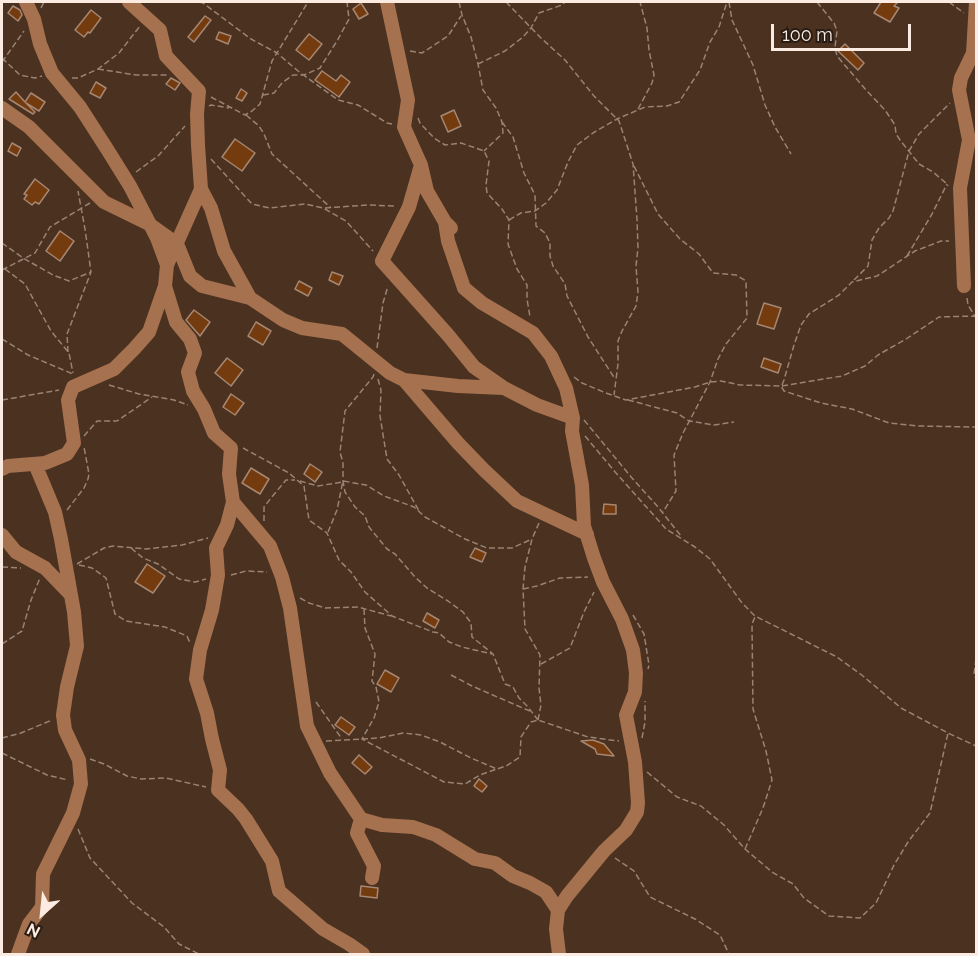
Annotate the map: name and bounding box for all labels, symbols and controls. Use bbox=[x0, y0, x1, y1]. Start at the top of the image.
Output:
scale bar bbox=[774, 12, 914, 50]
text: 100 m bbox=[782, 24, 833, 45]
north arrow bbox=[12, 884, 72, 944]
text: N bbox=[24, 919, 43, 942]

